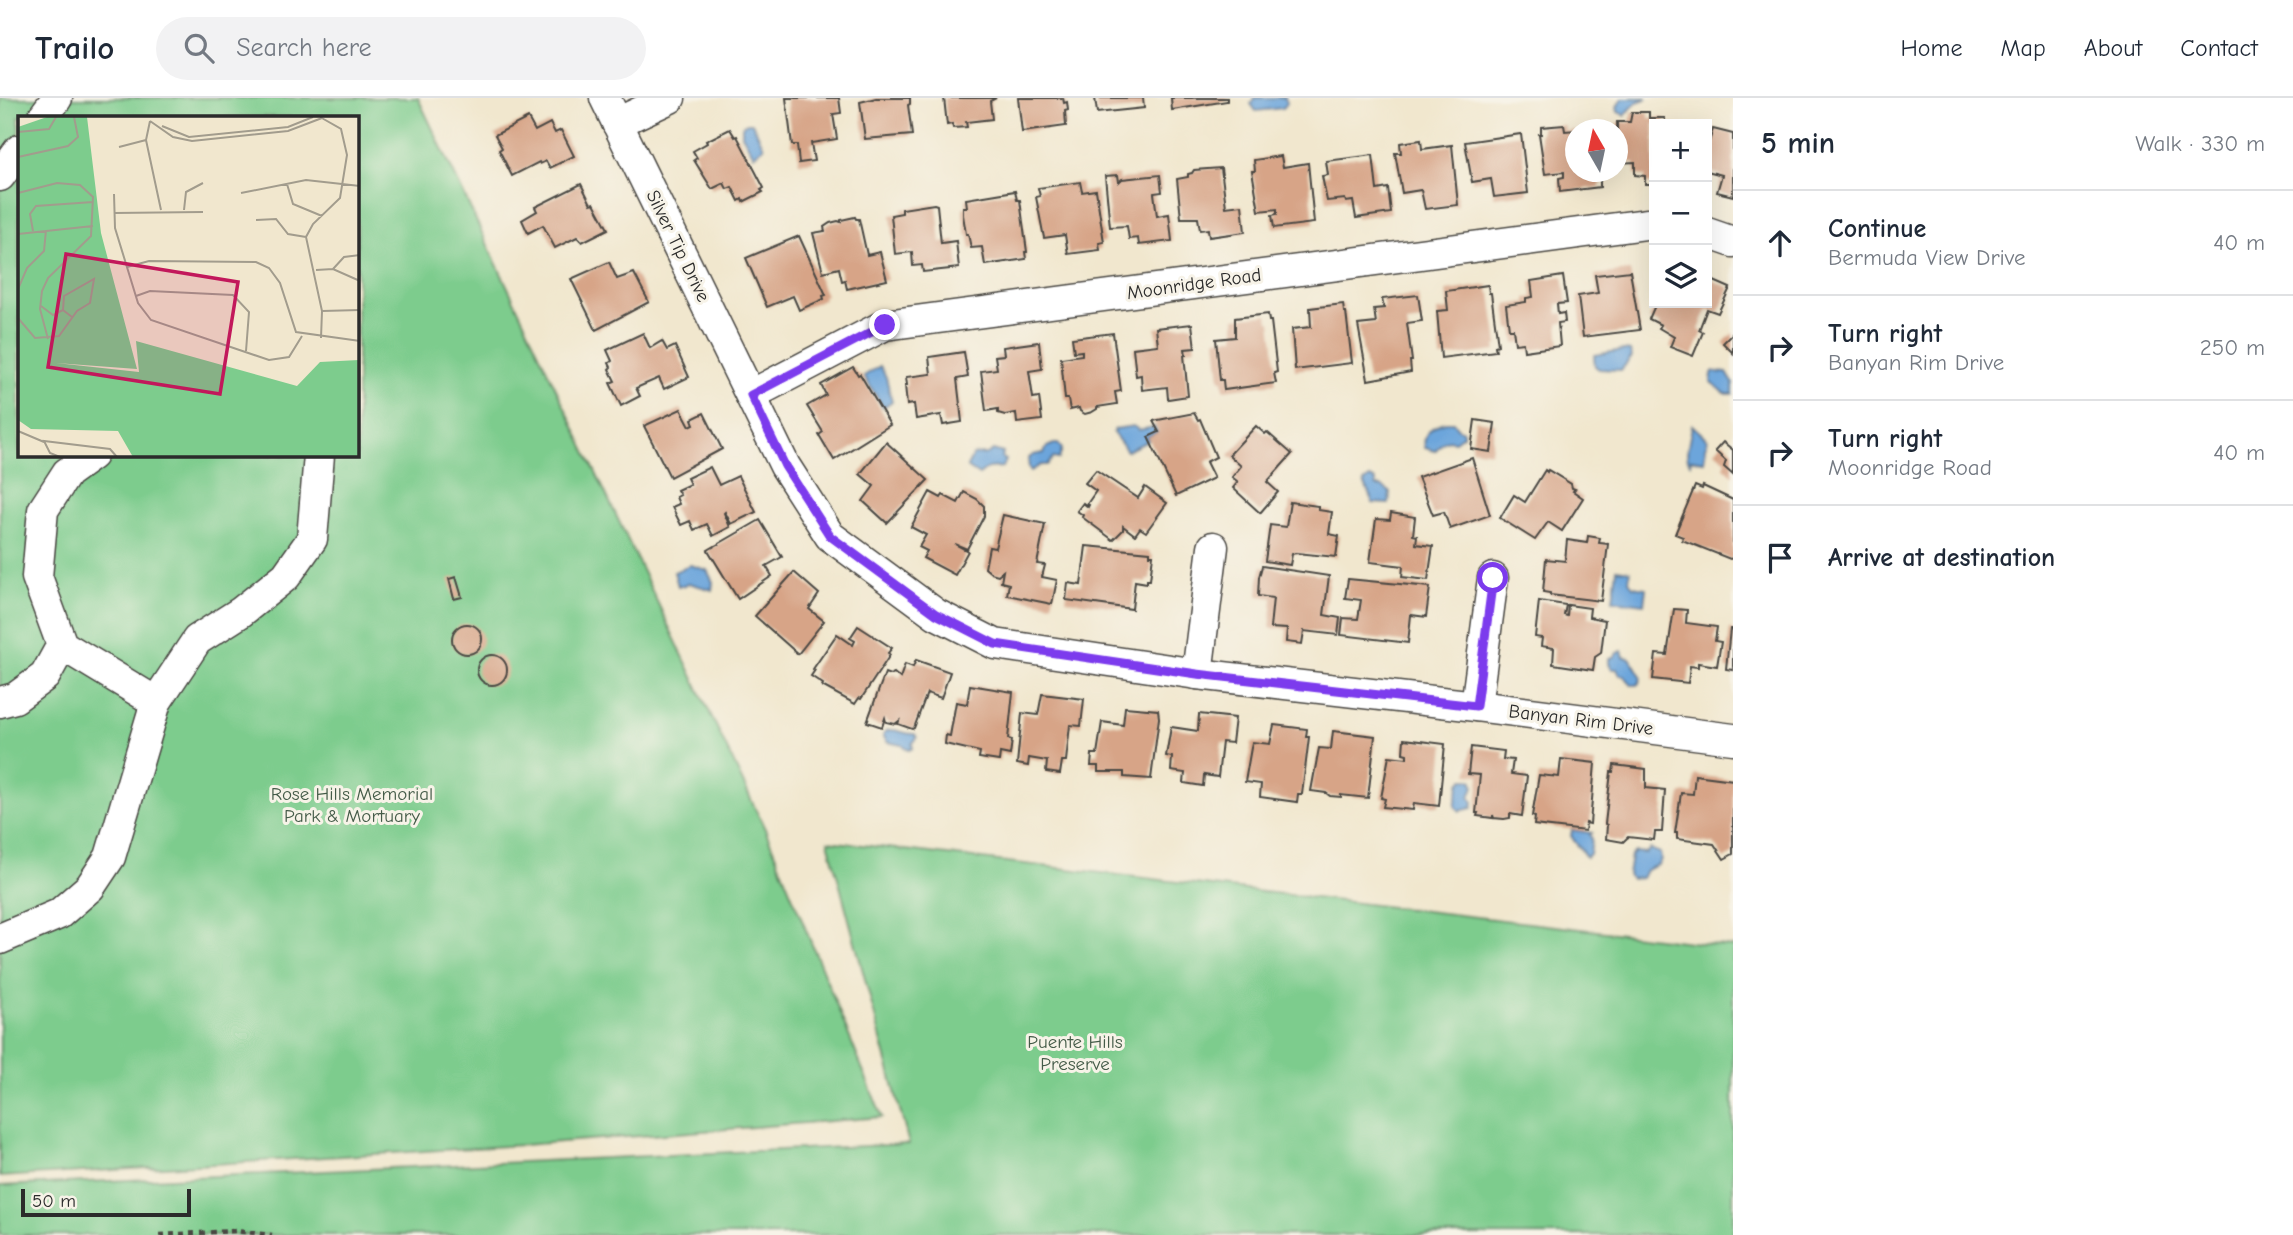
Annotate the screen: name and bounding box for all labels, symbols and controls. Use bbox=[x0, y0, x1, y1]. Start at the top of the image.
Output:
search box bbox=[156, 17, 646, 80]
text: Trailo bbox=[35, 29, 114, 67]
icon: search bbox=[180, 29, 218, 67]
text: Search here bbox=[236, 33, 372, 63]
text: Home bbox=[1901, 34, 1962, 62]
text: Map bbox=[2000, 34, 2046, 62]
text: About bbox=[2084, 34, 2142, 62]
text: Contact bbox=[2180, 34, 2258, 62]
inset map bbox=[18, 116, 359, 457]
north arrow bbox=[1565, 119, 1628, 182]
map controls bbox=[1649, 119, 1712, 308]
button: + bbox=[1649, 119, 1712, 182]
text: 5 min bbox=[1761, 126, 1835, 161]
text: Walk · 330 m bbox=[2135, 130, 2265, 157]
button: − bbox=[1649, 182, 1712, 245]
street label: Silver Tip Drive bbox=[641, 187, 715, 305]
text: Continue bbox=[1828, 214, 1926, 244]
icon: ahead bbox=[1761, 224, 1799, 262]
text: 40 m bbox=[2213, 229, 2265, 256]
text: Bermuda View Drive bbox=[1828, 244, 2025, 271]
button: layers bbox=[1649, 245, 1712, 308]
street label: Moonridge Road bbox=[1125, 264, 1263, 304]
route end bbox=[869, 309, 900, 340]
text: Turn right bbox=[1828, 319, 1942, 349]
icon: right bbox=[1761, 329, 1799, 367]
text: 250 m bbox=[2200, 334, 2265, 361]
text: Banyan Rim Drive bbox=[1828, 349, 2004, 376]
text: Turn right bbox=[1828, 424, 1942, 454]
icon: right bbox=[1761, 434, 1799, 472]
text: 40 m bbox=[2213, 439, 2265, 466]
text: Moonridge Road bbox=[1828, 454, 1992, 481]
icon: arrive bbox=[1761, 539, 1799, 577]
text: Arrive at destination bbox=[1828, 543, 2055, 573]
route start bbox=[1477, 562, 1508, 593]
street label: Banyan Rim Drive bbox=[1507, 700, 1655, 740]
park label: Rose Hills Memorial Park & Mortuary bbox=[271, 783, 433, 827]
park label: Puente Hills Preserve bbox=[1027, 1031, 1123, 1075]
scale bar bbox=[21, 1186, 191, 1218]
text: 50 m bbox=[32, 1190, 76, 1212]

